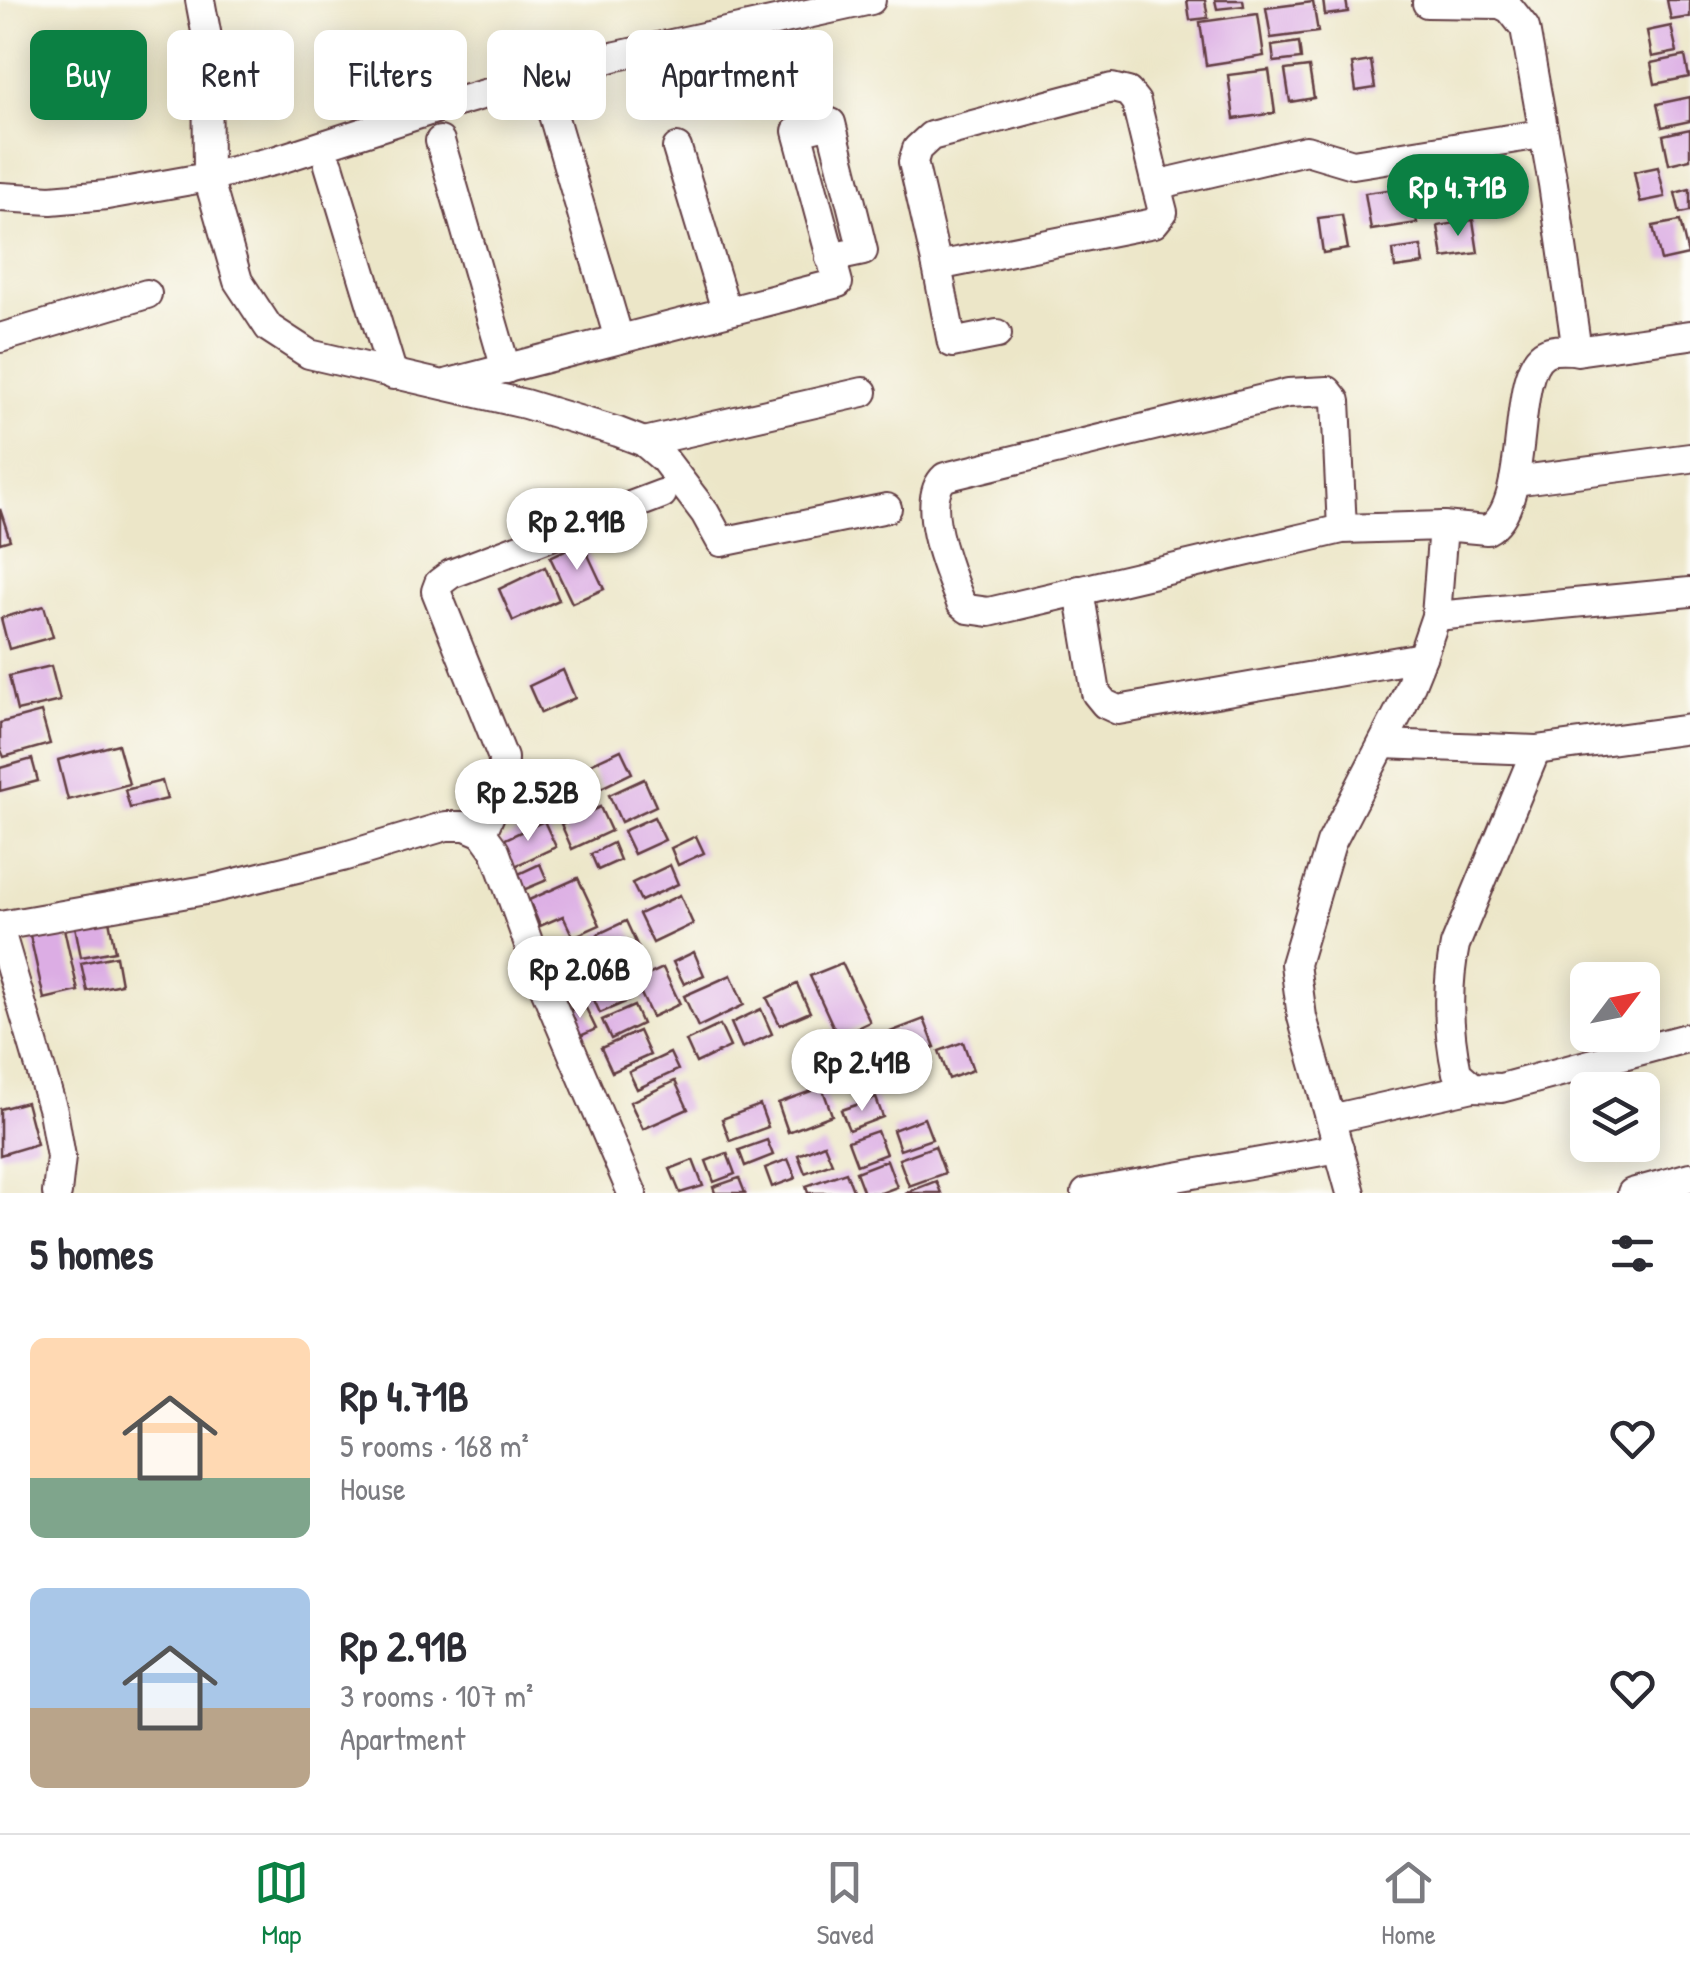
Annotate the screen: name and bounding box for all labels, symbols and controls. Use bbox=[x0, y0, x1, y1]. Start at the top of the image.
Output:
chip: Buy bbox=[30, 30, 147, 120]
chip: Rent bbox=[167, 30, 294, 120]
chip: Filters bbox=[314, 30, 467, 120]
chip: New bbox=[487, 30, 606, 120]
chip: Apartment bbox=[626, 30, 833, 120]
pin: Rp 4.71B bbox=[1355, 154, 1561, 239]
text: Rp 4.71B bbox=[1409, 165, 1507, 208]
pin: Rp 2.91B bbox=[474, 488, 680, 573]
text: Rp 2.91B bbox=[529, 499, 626, 542]
pin: Rp 2.52B bbox=[425, 759, 631, 844]
text: Rp 2.52B bbox=[477, 770, 579, 813]
pin: Rp 2.06B bbox=[477, 936, 683, 1021]
text: Rp 2.06B bbox=[530, 947, 630, 990]
north arrow bbox=[1570, 962, 1660, 1052]
map controls bbox=[1570, 962, 1660, 1162]
pin: Rp 2.41B bbox=[759, 1029, 965, 1114]
text: Rp 2.41B bbox=[813, 1040, 911, 1083]
button: layers bbox=[1570, 1072, 1660, 1162]
text: 5 homes bbox=[30, 1225, 153, 1282]
icon: filters bbox=[1605, 1226, 1660, 1281]
text: Rp 4.71B bbox=[340, 1367, 469, 1424]
icon: home bbox=[110, 1378, 230, 1498]
icon: heart bbox=[1605, 1411, 1660, 1466]
text: 5 rooms · 168 m² bbox=[340, 1424, 529, 1467]
text: House bbox=[340, 1467, 406, 1510]
text: Rp 2.91B bbox=[340, 1617, 467, 1674]
icon: home bbox=[110, 1628, 230, 1748]
icon: heart bbox=[1605, 1661, 1660, 1716]
text: 3 rooms · 107 m² bbox=[340, 1674, 533, 1717]
text: Apartment bbox=[340, 1717, 465, 1760]
tab: Map bbox=[254, 1855, 309, 1953]
tab: Saved bbox=[816, 1855, 874, 1953]
tab: Home bbox=[1381, 1855, 1436, 1953]

